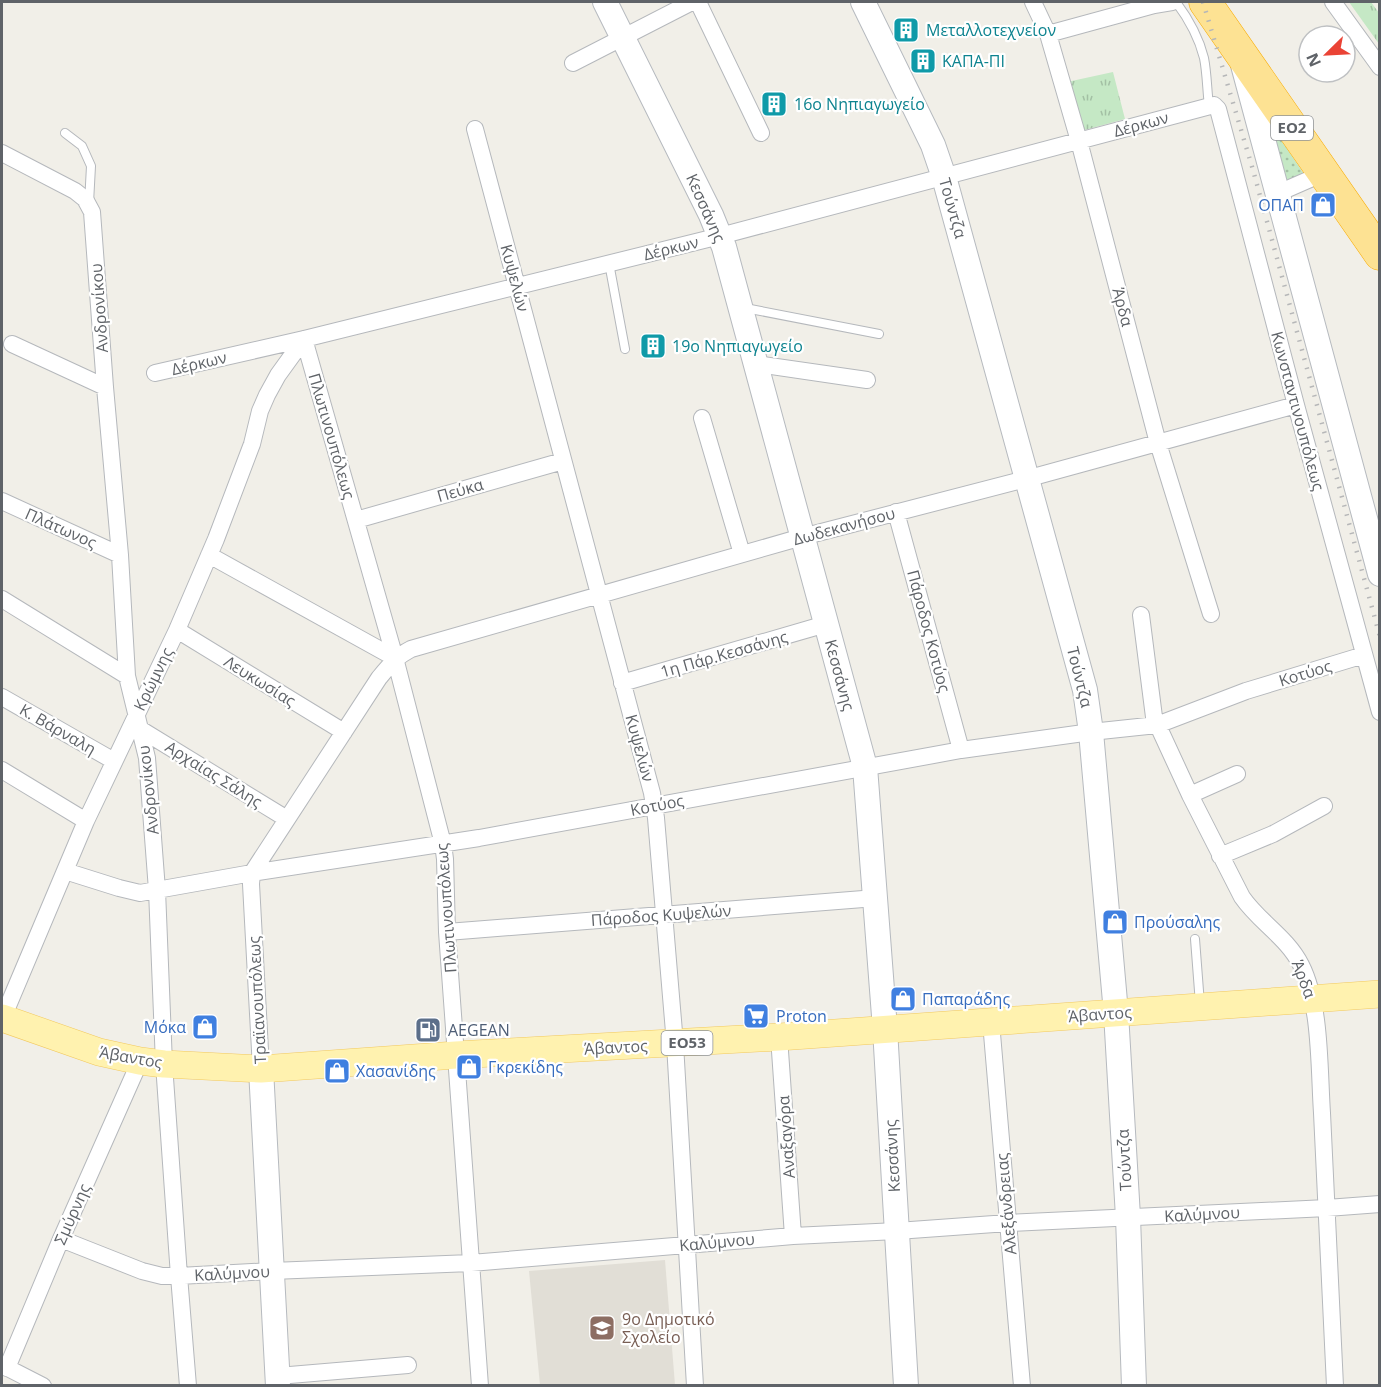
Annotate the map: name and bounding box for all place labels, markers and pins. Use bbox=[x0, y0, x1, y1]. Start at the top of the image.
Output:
building icon: Μεταλλοτεχνείον bbox=[891, 15, 921, 45]
place label: Μεταλλοτεχνείον bbox=[926, 19, 1056, 41]
building icon: ΚΑΠΑ-ΠΙ bbox=[908, 46, 938, 76]
place label: ΚΑΠΑ-ΠΙ bbox=[942, 50, 1005, 72]
building icon: 16ο Νηπιαγωγείο bbox=[759, 89, 789, 119]
place label: 16ο Νηπιαγωγείο bbox=[794, 93, 925, 115]
shop icon: ΟΠΑΠ bbox=[1308, 190, 1338, 220]
place label: ΟΠΑΠ bbox=[1258, 194, 1304, 216]
building icon: 19ο Νηπιαγωγείο bbox=[638, 331, 668, 361]
place label: 19ο Νηπιαγωγείο bbox=[672, 335, 803, 357]
shop icon: Προύσαλης bbox=[1100, 907, 1130, 937]
place label: Προύσαλης bbox=[1134, 911, 1221, 933]
shop icon: Παπαράδης bbox=[888, 984, 918, 1014]
place label: Παπαράδης bbox=[922, 988, 1010, 1010]
supermarket icon: Proton bbox=[741, 1001, 771, 1031]
place label: Proton bbox=[776, 1005, 827, 1027]
shop icon: Μόκα bbox=[190, 1012, 220, 1042]
fuel station icon: AEGEAN bbox=[413, 1015, 443, 1045]
place label: Μόκα bbox=[144, 1016, 186, 1038]
place label: AEGEAN bbox=[448, 1019, 510, 1041]
shop icon: Γκρεκίδης bbox=[454, 1052, 484, 1082]
shop icon: Χασανίδης bbox=[322, 1056, 352, 1086]
place label: Γκρεκίδης bbox=[488, 1056, 563, 1078]
place label: Χασανίδης bbox=[356, 1060, 436, 1082]
place label: 9ο Δημοτικό Σχολείο bbox=[622, 1308, 715, 1348]
school or university icon: 9ο Δημοτικό Σχολείο bbox=[587, 1313, 617, 1343]

